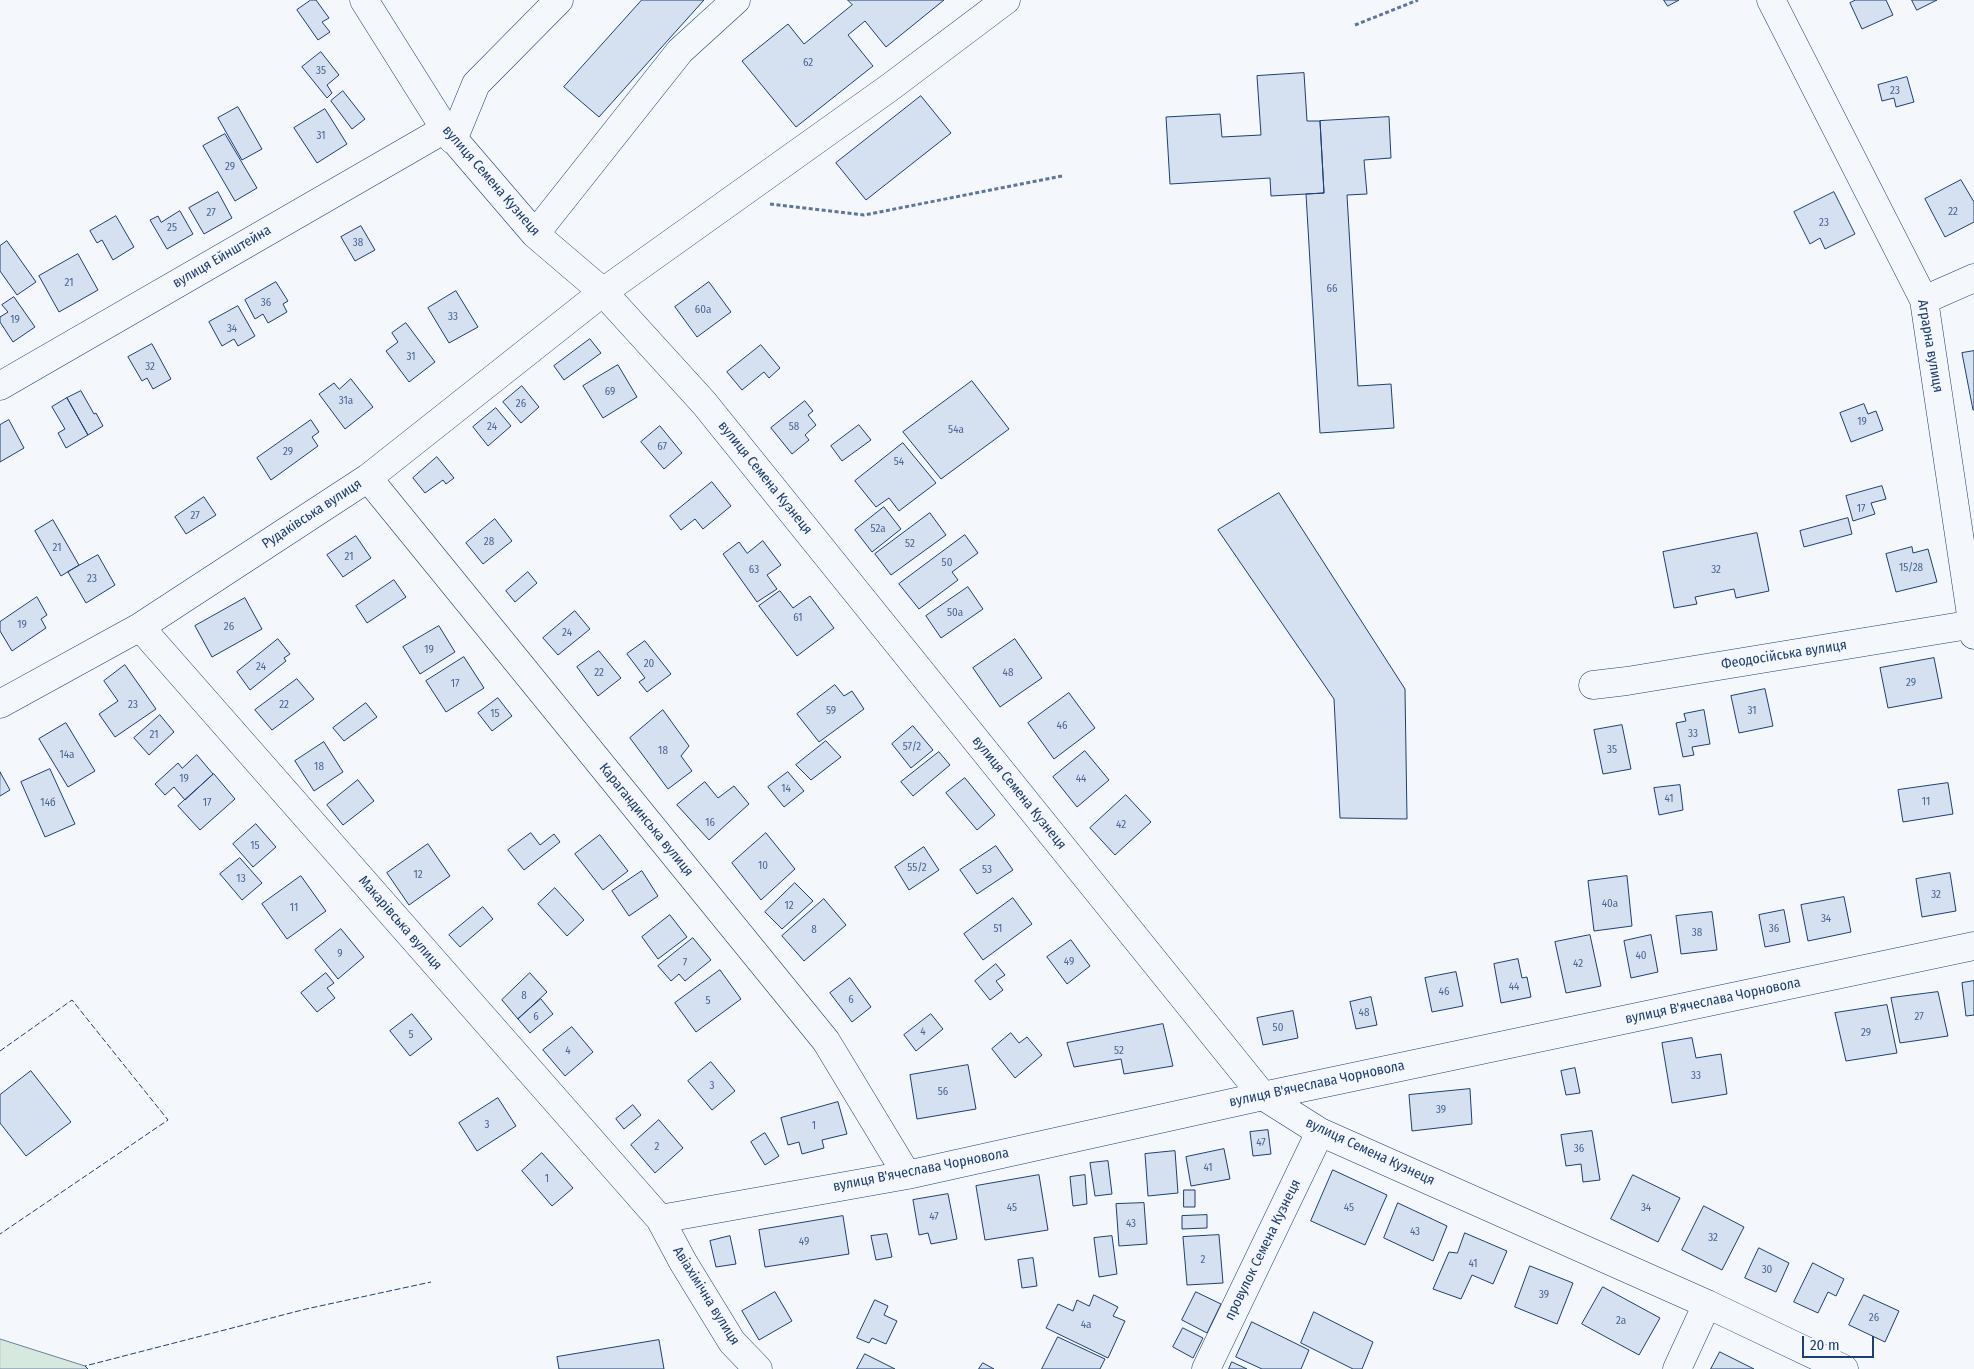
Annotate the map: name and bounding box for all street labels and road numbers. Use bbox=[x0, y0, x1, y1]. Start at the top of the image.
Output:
street label: вулиця Семена Кузнеця bbox=[439, 122, 543, 240]
street label: вулиця Ейнштейна bbox=[170, 222, 274, 292]
street label: Аграрна вулиця bbox=[1914, 298, 1946, 394]
street label: вулиця Семена Кузнеця bbox=[714, 418, 816, 538]
street label: Рудаківська вулиця bbox=[259, 476, 365, 552]
street label: Феодосійська вулиця bbox=[1720, 637, 1848, 673]
street label: вулиця Семена Кузнеця bbox=[968, 733, 1070, 853]
street label: Карагандинська вулиця bbox=[595, 760, 697, 880]
street label: Макарівська вулиця bbox=[355, 873, 445, 973]
street label: вулиця В'ячеслава Чорновола bbox=[1624, 974, 1802, 1028]
street label: вулиця В'ячеслава Чорновола bbox=[1228, 1057, 1406, 1111]
street label: вулиця Семена Кузнеця bbox=[1303, 1115, 1437, 1189]
street label: вулиця В'ячеслава Чорновола bbox=[832, 1145, 1010, 1195]
street label: провулок Семена Кузнеця bbox=[1222, 1177, 1304, 1323]
street label: Авіахімічна вулиця bbox=[669, 1244, 743, 1348]

